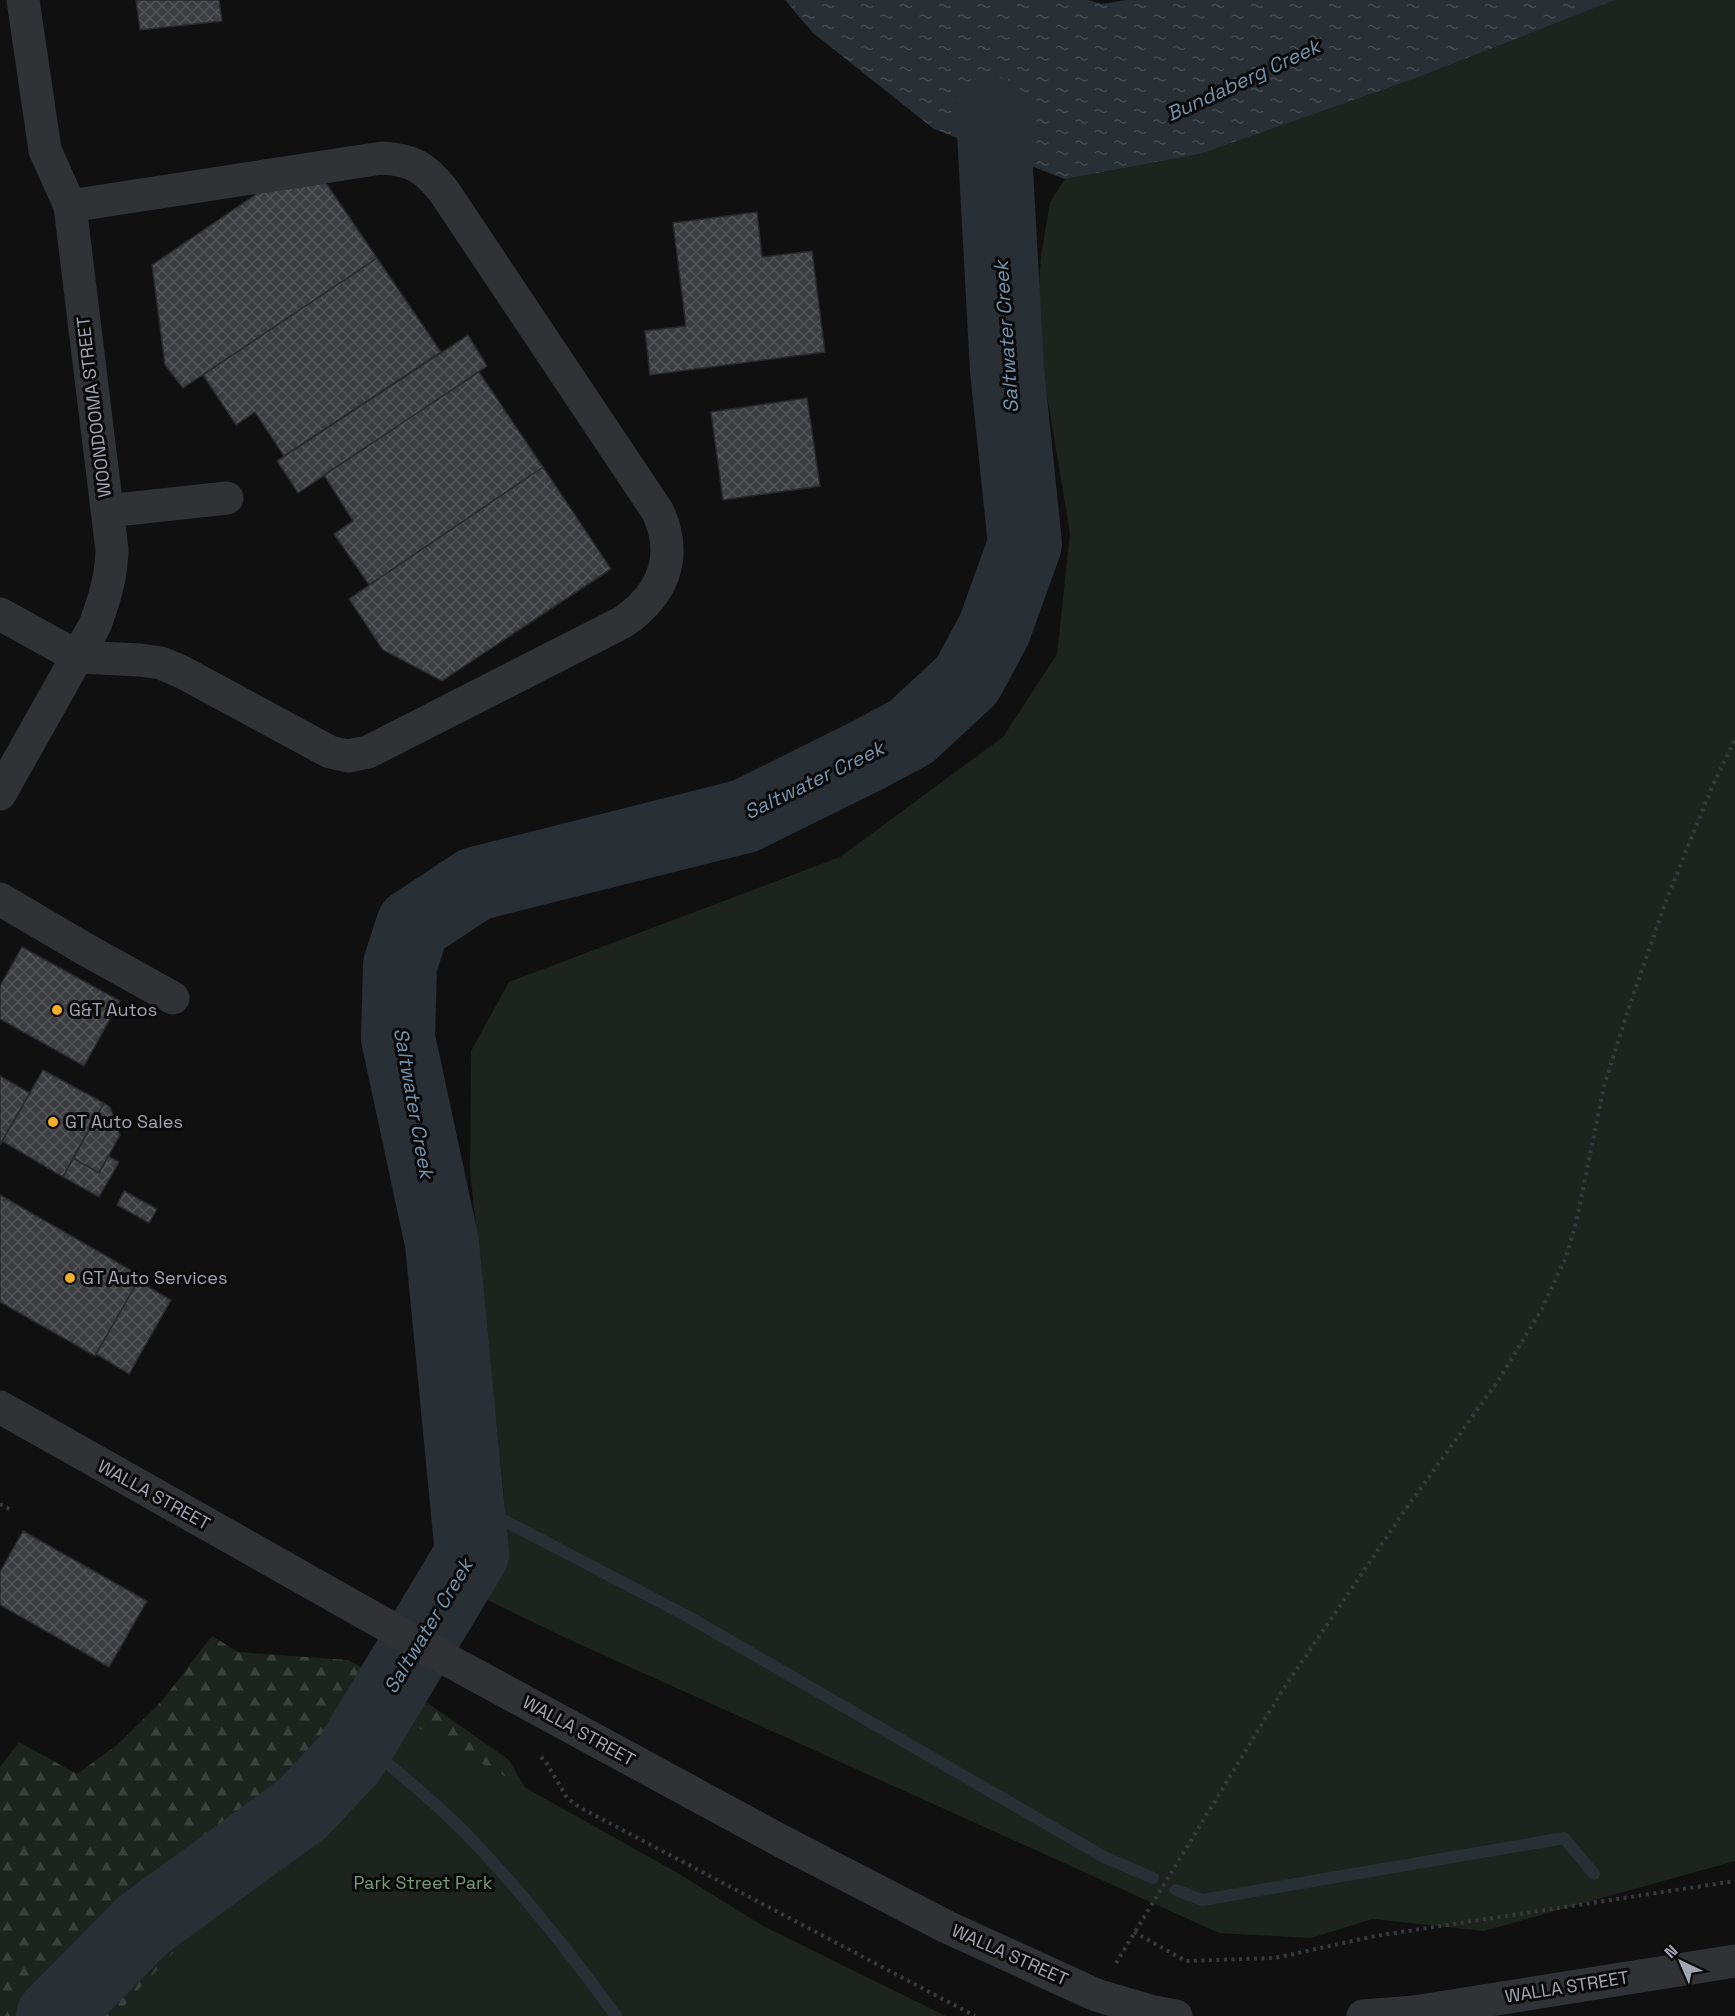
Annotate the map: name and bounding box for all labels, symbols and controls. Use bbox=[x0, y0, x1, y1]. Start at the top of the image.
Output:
water label: Bundaberg Creek bbox=[1162, 32, 1326, 127]
water label: Saltwater Creek bbox=[988, 258, 1024, 414]
street label: WOONDOOMA STREET bbox=[71, 315, 116, 499]
water label: Saltwater Creek bbox=[740, 734, 890, 825]
place label: G&T Autos bbox=[69, 998, 157, 1021]
marker: G&T Autos bbox=[50, 1003, 64, 1017]
water label: Saltwater Creek bbox=[388, 1026, 440, 1182]
place label: GT Auto Sales bbox=[65, 1110, 183, 1133]
marker: GT Auto Sales bbox=[46, 1115, 60, 1129]
place label: GT Auto Services bbox=[82, 1266, 227, 1289]
marker: GT Auto Services bbox=[63, 1271, 77, 1285]
street label: WALLA STREET bbox=[94, 1454, 215, 1535]
water label: Saltwater Creek bbox=[378, 1552, 480, 1698]
street label: WALLA STREET bbox=[519, 1690, 640, 1771]
park label: Park Street Park bbox=[353, 1871, 493, 1894]
street label: WALLA STREET bbox=[948, 1919, 1072, 1991]
north arrow bbox=[1651, 1932, 1711, 1992]
text: N bbox=[1660, 1940, 1682, 1963]
street label: WALLA STREET bbox=[1503, 1965, 1631, 2008]

